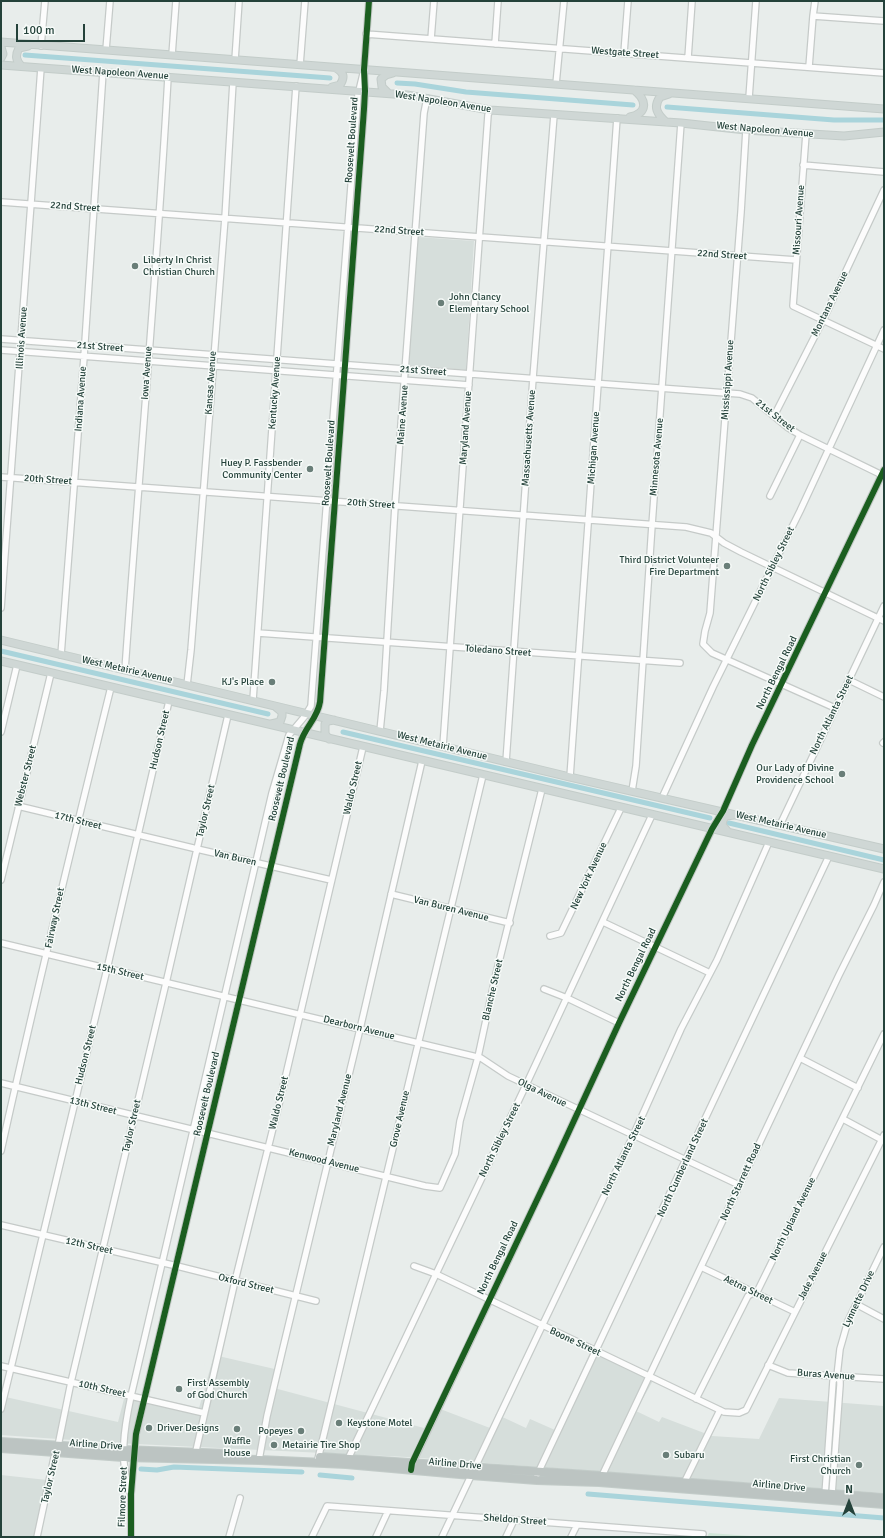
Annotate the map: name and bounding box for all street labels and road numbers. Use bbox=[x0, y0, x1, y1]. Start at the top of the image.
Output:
street label: Westgate Street bbox=[591, 45, 659, 61]
street label: West Napoleon Avenue bbox=[71, 64, 169, 82]
street label: West Napoleon Avenue bbox=[394, 88, 492, 116]
street label: Roosevelt Boulevard bbox=[343, 97, 361, 183]
street label: West Napoleon Avenue bbox=[716, 120, 814, 140]
street label: Missouri Avenue bbox=[791, 185, 807, 255]
street label: 22nd Street bbox=[50, 199, 100, 215]
street label: 22nd Street bbox=[374, 223, 424, 239]
street label: 22nd Street bbox=[697, 247, 747, 263]
street label: Montana Avenue bbox=[809, 269, 851, 339]
street label: Illinois Avenue bbox=[14, 306, 30, 370]
street label: 21st Street bbox=[76, 339, 124, 355]
street label: Mississippi Avenue bbox=[719, 339, 737, 421]
street label: Iowa Avenue bbox=[139, 346, 155, 400]
street label: Kansas Avenue bbox=[203, 351, 219, 415]
street label: Kentucky Avenue bbox=[266, 356, 284, 430]
street label: 21st Street bbox=[399, 363, 447, 379]
street label: Indiana Avenue bbox=[73, 366, 89, 432]
street label: Maine Avenue bbox=[395, 385, 411, 445]
street label: Massachusetts Avenue bbox=[520, 389, 538, 487]
street label: Maryland Avenue bbox=[457, 391, 475, 465]
street label: 21st Street bbox=[753, 397, 797, 435]
street label: Michigan Avenue bbox=[585, 411, 603, 485]
street label: Minnesota Avenue bbox=[648, 418, 666, 496]
street label: Roosevelt Boulevard bbox=[320, 420, 338, 506]
street label: 20th Street bbox=[24, 472, 72, 488]
street label: 20th Street bbox=[347, 496, 395, 512]
street label: North Sibley Street bbox=[751, 525, 797, 603]
street label: North Bengal Road bbox=[754, 634, 800, 712]
street label: Toledano Street bbox=[464, 643, 532, 659]
street label: West Metairie Avenue bbox=[81, 654, 173, 686]
street label: North Atlanta Street bbox=[808, 673, 856, 757]
street label: Hudson Street bbox=[147, 709, 173, 771]
street label: West Metairie Avenue bbox=[396, 729, 488, 763]
street label: Roosevelt Boulevard bbox=[266, 736, 298, 822]
street label: Webster Street bbox=[13, 744, 39, 808]
street label: Waldo Street bbox=[341, 760, 365, 816]
street label: Taylor Street bbox=[194, 783, 218, 839]
street label: 17th Street bbox=[53, 809, 103, 833]
street label: West Metairie Avenue bbox=[735, 809, 827, 841]
street label: New York Avenue bbox=[568, 840, 610, 912]
street label: Van Buren bbox=[212, 847, 258, 869]
street label: Fairway Street bbox=[43, 887, 67, 949]
street label: Van Buren Avenue bbox=[412, 894, 490, 924]
street label: North Bengal Road bbox=[613, 926, 659, 1004]
street label: Blanche Street bbox=[480, 958, 506, 1022]
street label: 15th Street bbox=[95, 961, 145, 983]
street label: Dearborn Avenue bbox=[322, 1013, 396, 1043]
street label: Hudson Street bbox=[73, 1024, 99, 1086]
street label: Roosevelt Boulevard bbox=[191, 1051, 223, 1137]
street label: Maryland Avenue bbox=[325, 1073, 355, 1147]
street label: Waldo Street bbox=[267, 1075, 291, 1131]
street label: Olga Avenue bbox=[515, 1076, 569, 1110]
street label: Grove Avenue bbox=[388, 1089, 412, 1149]
street label: 13th Street bbox=[68, 1094, 118, 1118]
street label: Taylor Street bbox=[120, 1098, 144, 1154]
street label: North Sibley Street bbox=[477, 1101, 523, 1179]
street label: North Atlanta Street bbox=[600, 1114, 648, 1198]
street label: North Cumberland Street bbox=[655, 1117, 711, 1219]
street label: North Starrett Road bbox=[718, 1141, 764, 1223]
street label: Kenwood Avenue bbox=[287, 1146, 361, 1176]
street label: North Upland Avenue bbox=[768, 1175, 818, 1263]
street label: North Bengal Road bbox=[475, 1219, 521, 1297]
street label: 12th Street bbox=[64, 1235, 114, 1257]
street label: Jade Avenue bbox=[796, 1250, 830, 1302]
street label: Lynnette Drive bbox=[840, 1268, 878, 1330]
street label: Oxford Street bbox=[217, 1271, 275, 1297]
street label: Aetna Street bbox=[721, 1273, 775, 1307]
street label: Boone Street bbox=[547, 1325, 603, 1359]
street label: Buras Avenue bbox=[797, 1367, 855, 1383]
street label: 10th Street bbox=[77, 1378, 127, 1400]
street label: Airline Drive bbox=[69, 1437, 123, 1453]
street label: Taylor Street bbox=[39, 1449, 63, 1505]
street label: Airline Drive bbox=[428, 1456, 482, 1472]
street label: Filmore Street bbox=[116, 1466, 130, 1528]
street label: Airline Drive bbox=[752, 1478, 806, 1494]
street label: Sheldon Street bbox=[483, 1512, 547, 1528]

